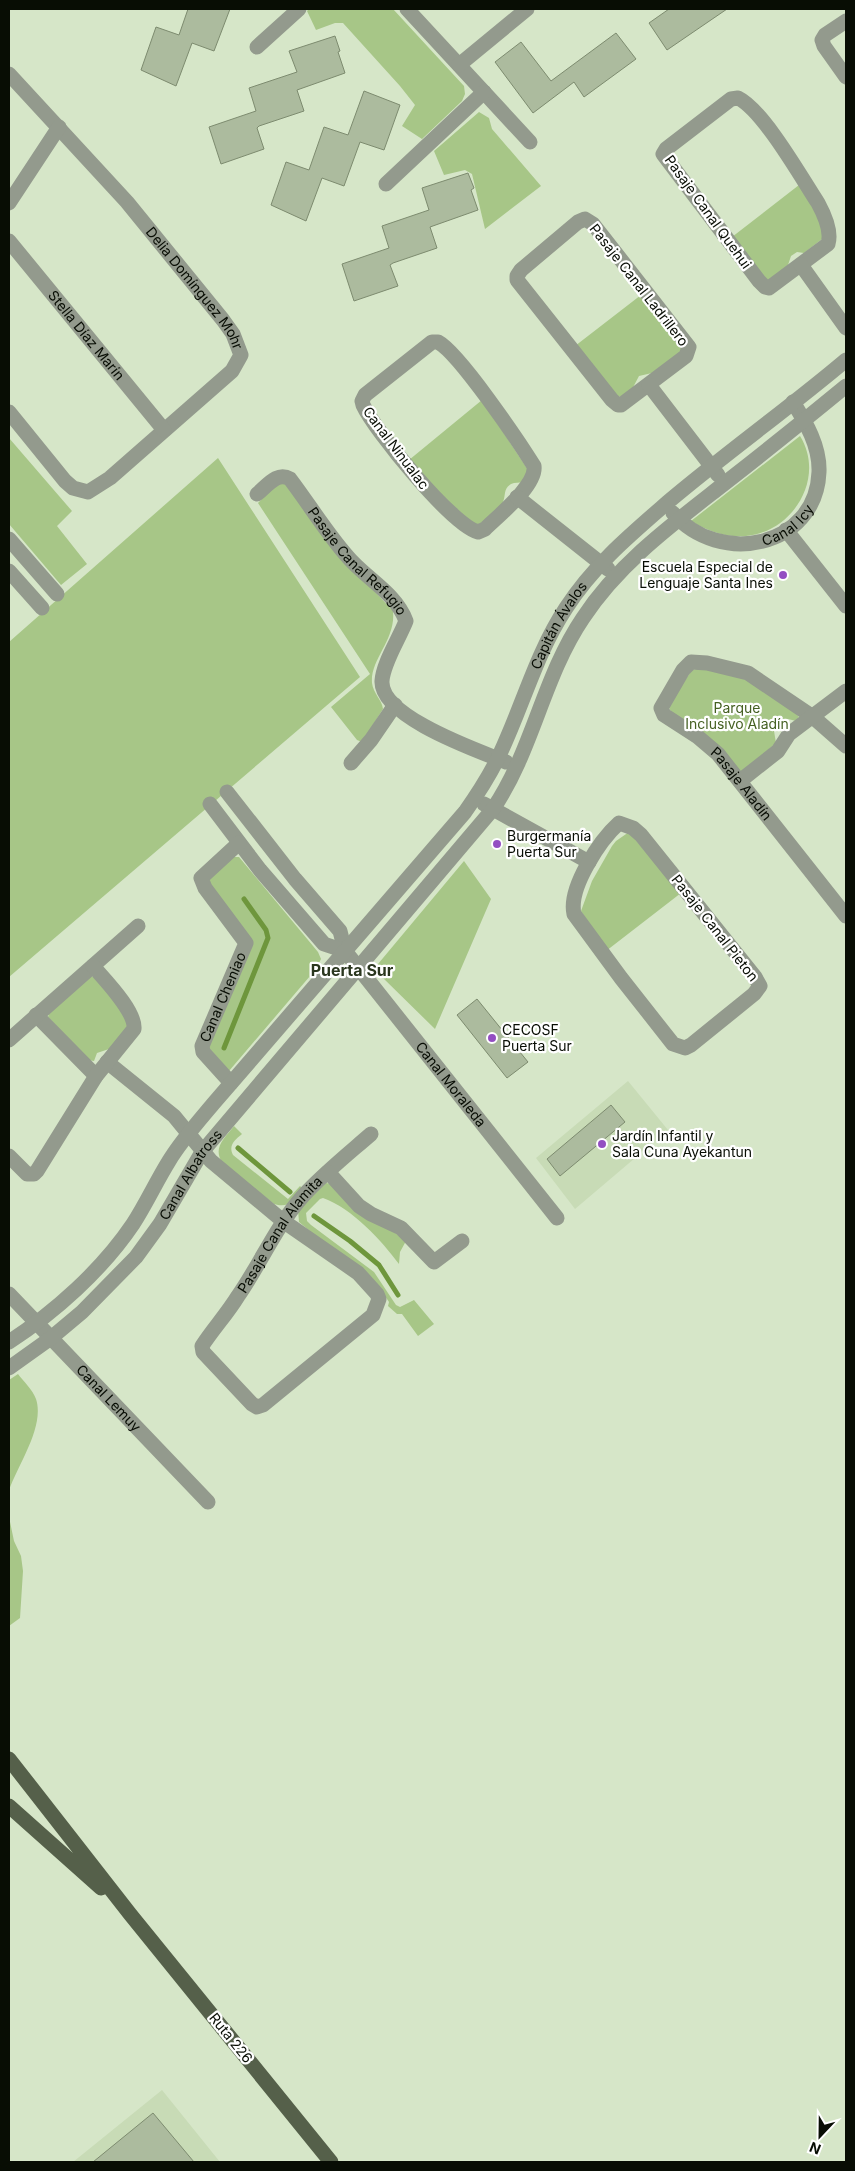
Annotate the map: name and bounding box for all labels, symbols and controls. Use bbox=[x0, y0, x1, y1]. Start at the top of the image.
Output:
street label: Pasaje Canal Quehui bbox=[662, 152, 755, 272]
street label: Pasaje Canal Ladrillero bbox=[586, 220, 692, 349]
street label: Delia Domínguez Mohr bbox=[143, 223, 247, 352]
street label: Stella Díaz Marín bbox=[45, 287, 129, 383]
street label: Canal Ninualac bbox=[360, 403, 433, 492]
street label: Canal Icy bbox=[760, 501, 817, 549]
street label: Pasaje Canal Refugio bbox=[305, 504, 411, 618]
place label: Escuela Especial de Lenguaje Santa Ines bbox=[639, 558, 773, 591]
marker: Escuela Especial de Lenguaje Santa Ines bbox=[777, 569, 789, 581]
street label: Capitán Ávalos bbox=[527, 578, 590, 672]
park label: Parque Inclusivo Aladín bbox=[685, 699, 789, 732]
street label: Pasaje Aladín bbox=[708, 743, 776, 823]
place label: Burgermanía Puerta Sur bbox=[507, 827, 591, 860]
marker: Burgermanía Puerta Sur bbox=[491, 838, 503, 850]
street label: Pasaje Canal Pieton bbox=[668, 871, 762, 984]
street label: Canal Cheniao bbox=[196, 949, 249, 1045]
district label: Puerta Sur bbox=[311, 960, 394, 980]
place label: CECOSF Puerta Sur bbox=[502, 1021, 572, 1054]
marker: CECOSF Puerta Sur bbox=[486, 1032, 498, 1044]
street label: Canal Moraleda bbox=[412, 1038, 490, 1130]
street label: Canal Albatross bbox=[155, 1126, 225, 1223]
place label: Jardín Infantil y Sala Cuna Ayekantun bbox=[612, 1127, 752, 1160]
marker: Jardín Infantil y Sala Cuna Ayekantun bbox=[596, 1138, 608, 1150]
street label: Pasaje Canal Alamita bbox=[233, 1172, 326, 1296]
street label: Canal Lemuy bbox=[73, 1361, 145, 1435]
street label: Ruta 226 bbox=[206, 2009, 257, 2066]
north arrow bbox=[795, 2111, 845, 2161]
text: N bbox=[807, 2139, 823, 2158]

